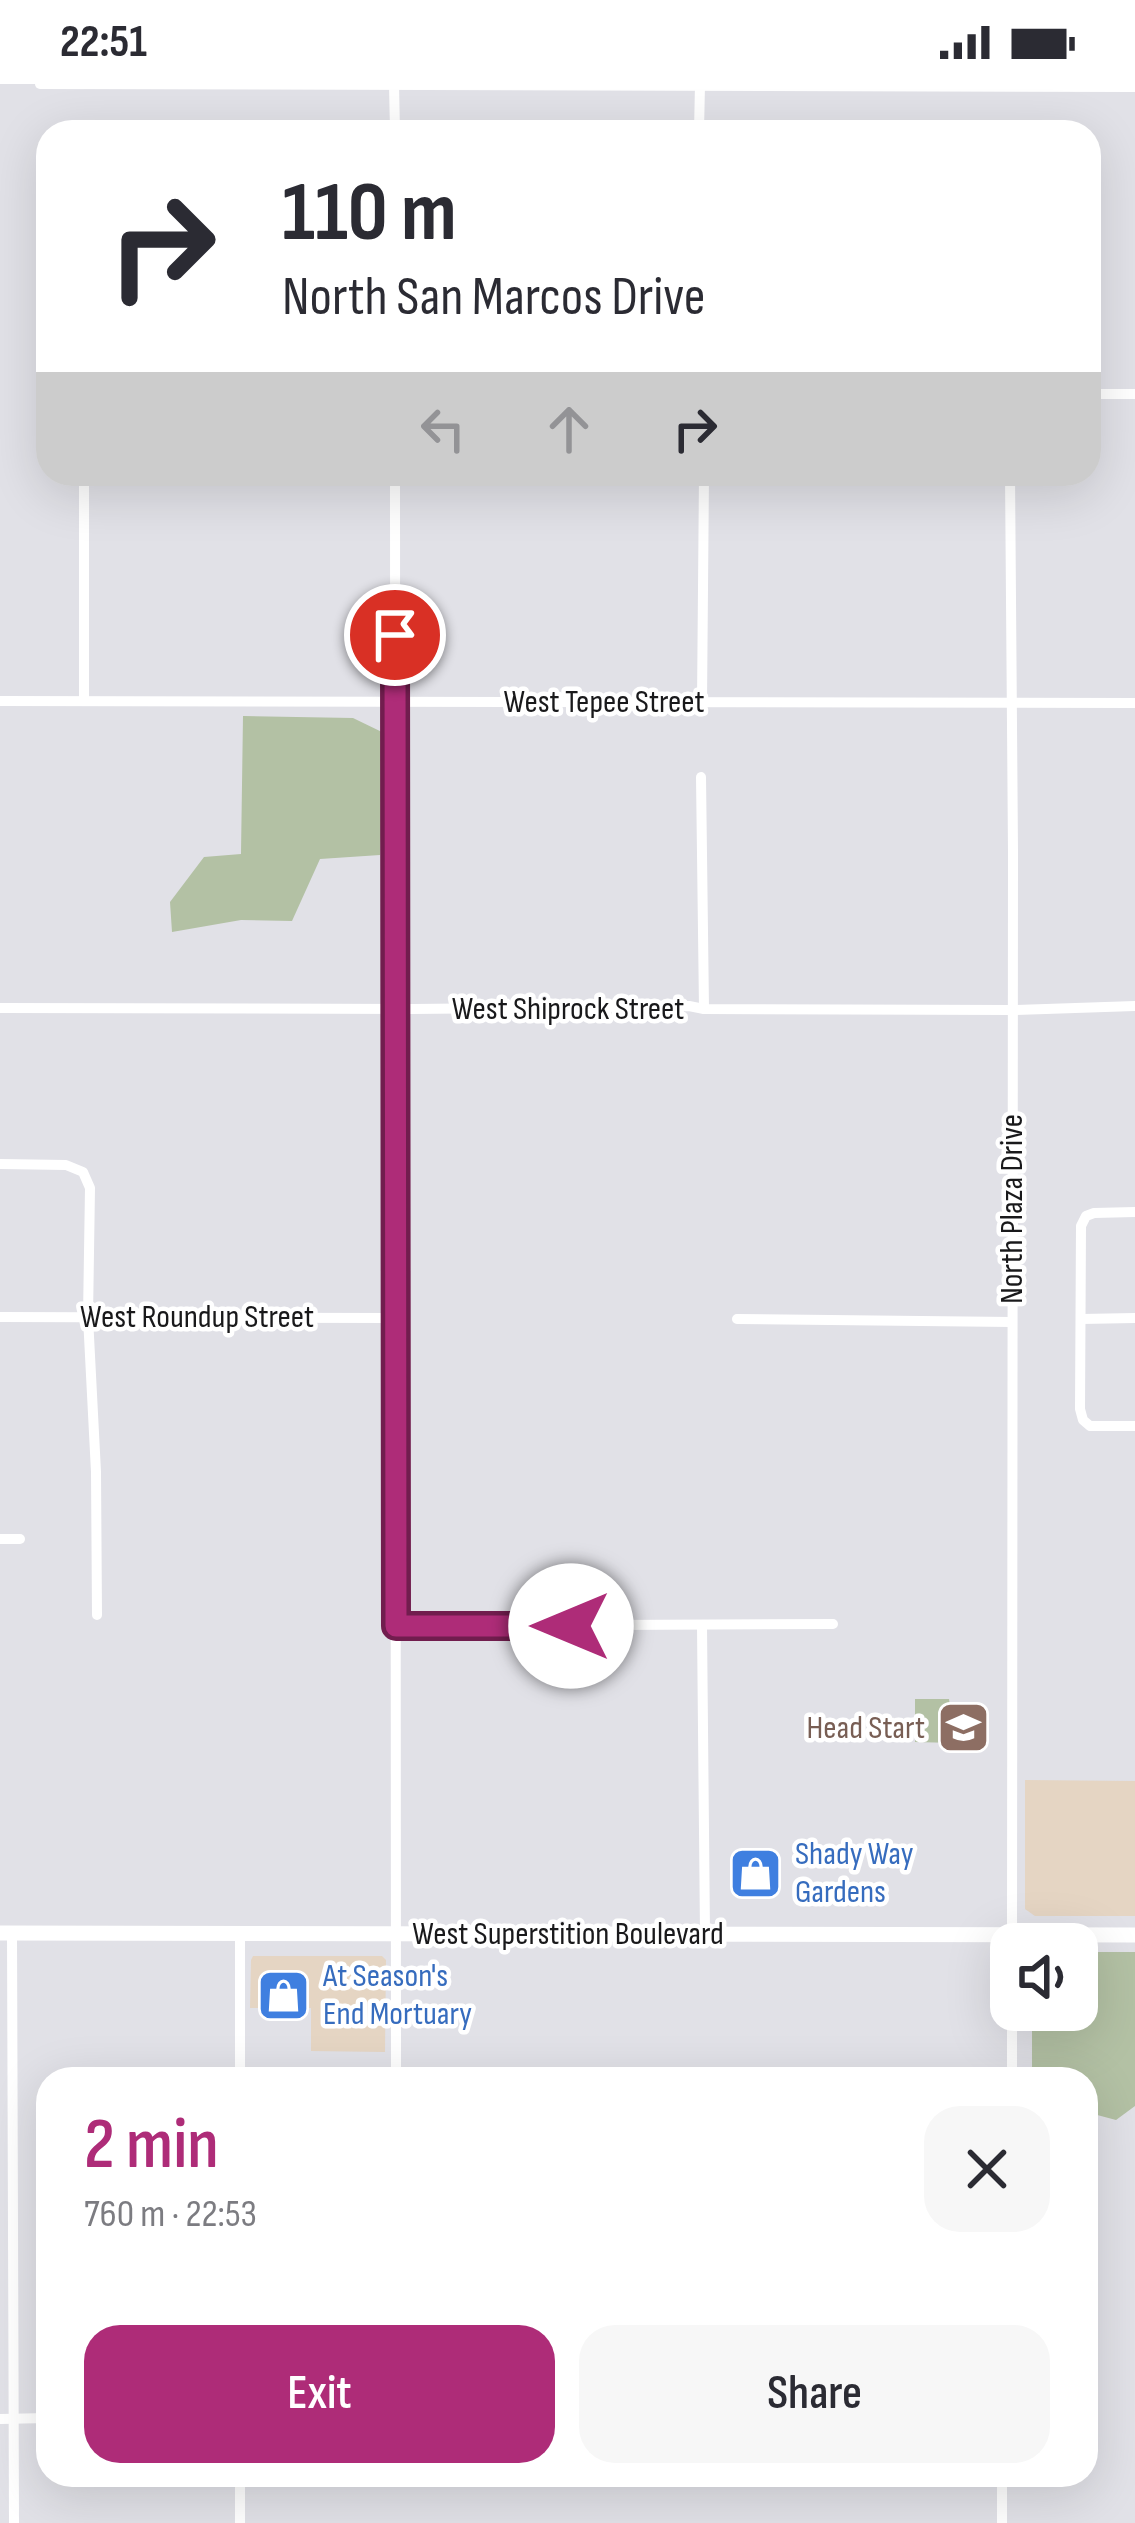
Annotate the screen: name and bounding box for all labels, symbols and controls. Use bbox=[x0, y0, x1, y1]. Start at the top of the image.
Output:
text: 22:51 bbox=[60, 15, 147, 70]
text: 110 m bbox=[282, 163, 457, 264]
icon: right bbox=[84, 168, 240, 324]
text: North San Marcos Drive bbox=[282, 265, 705, 330]
icon: left bbox=[410, 396, 476, 462]
icon: ahead bbox=[536, 396, 602, 462]
icon: right bbox=[662, 396, 728, 462]
pin bbox=[344, 584, 446, 686]
icon: arrive bbox=[362, 602, 428, 668]
street label: West Tepee Street bbox=[504, 682, 704, 722]
street label: West Shiprock Street bbox=[452, 989, 684, 1029]
street label: North Plaza Drive bbox=[992, 1114, 1032, 1304]
street label: West Roundup Street bbox=[80, 1297, 314, 1337]
position arrow bbox=[508, 1563, 634, 1689]
school or university icon: Head Start bbox=[936, 1700, 992, 1756]
place label: Head Start bbox=[807, 1708, 925, 1748]
place label: Shady Way Gardens bbox=[795, 1834, 914, 1912]
shop icon: Shady Way Gardens bbox=[728, 1845, 784, 1901]
street label: West Superstition Boulevard bbox=[412, 1914, 724, 1954]
map controls bbox=[990, 1923, 1098, 2031]
button: sound bbox=[990, 1923, 1098, 2031]
place label: At Season's End Mortuary bbox=[322, 1956, 472, 2034]
shop icon: At Season's End Mortuary bbox=[256, 1967, 312, 2023]
text: 2 min bbox=[84, 2102, 219, 2189]
button: close bbox=[924, 2106, 1050, 2232]
text: 760 m · 22:53 bbox=[84, 2191, 257, 2238]
button: Exit bbox=[84, 2325, 555, 2463]
button: Share bbox=[579, 2325, 1050, 2463]

